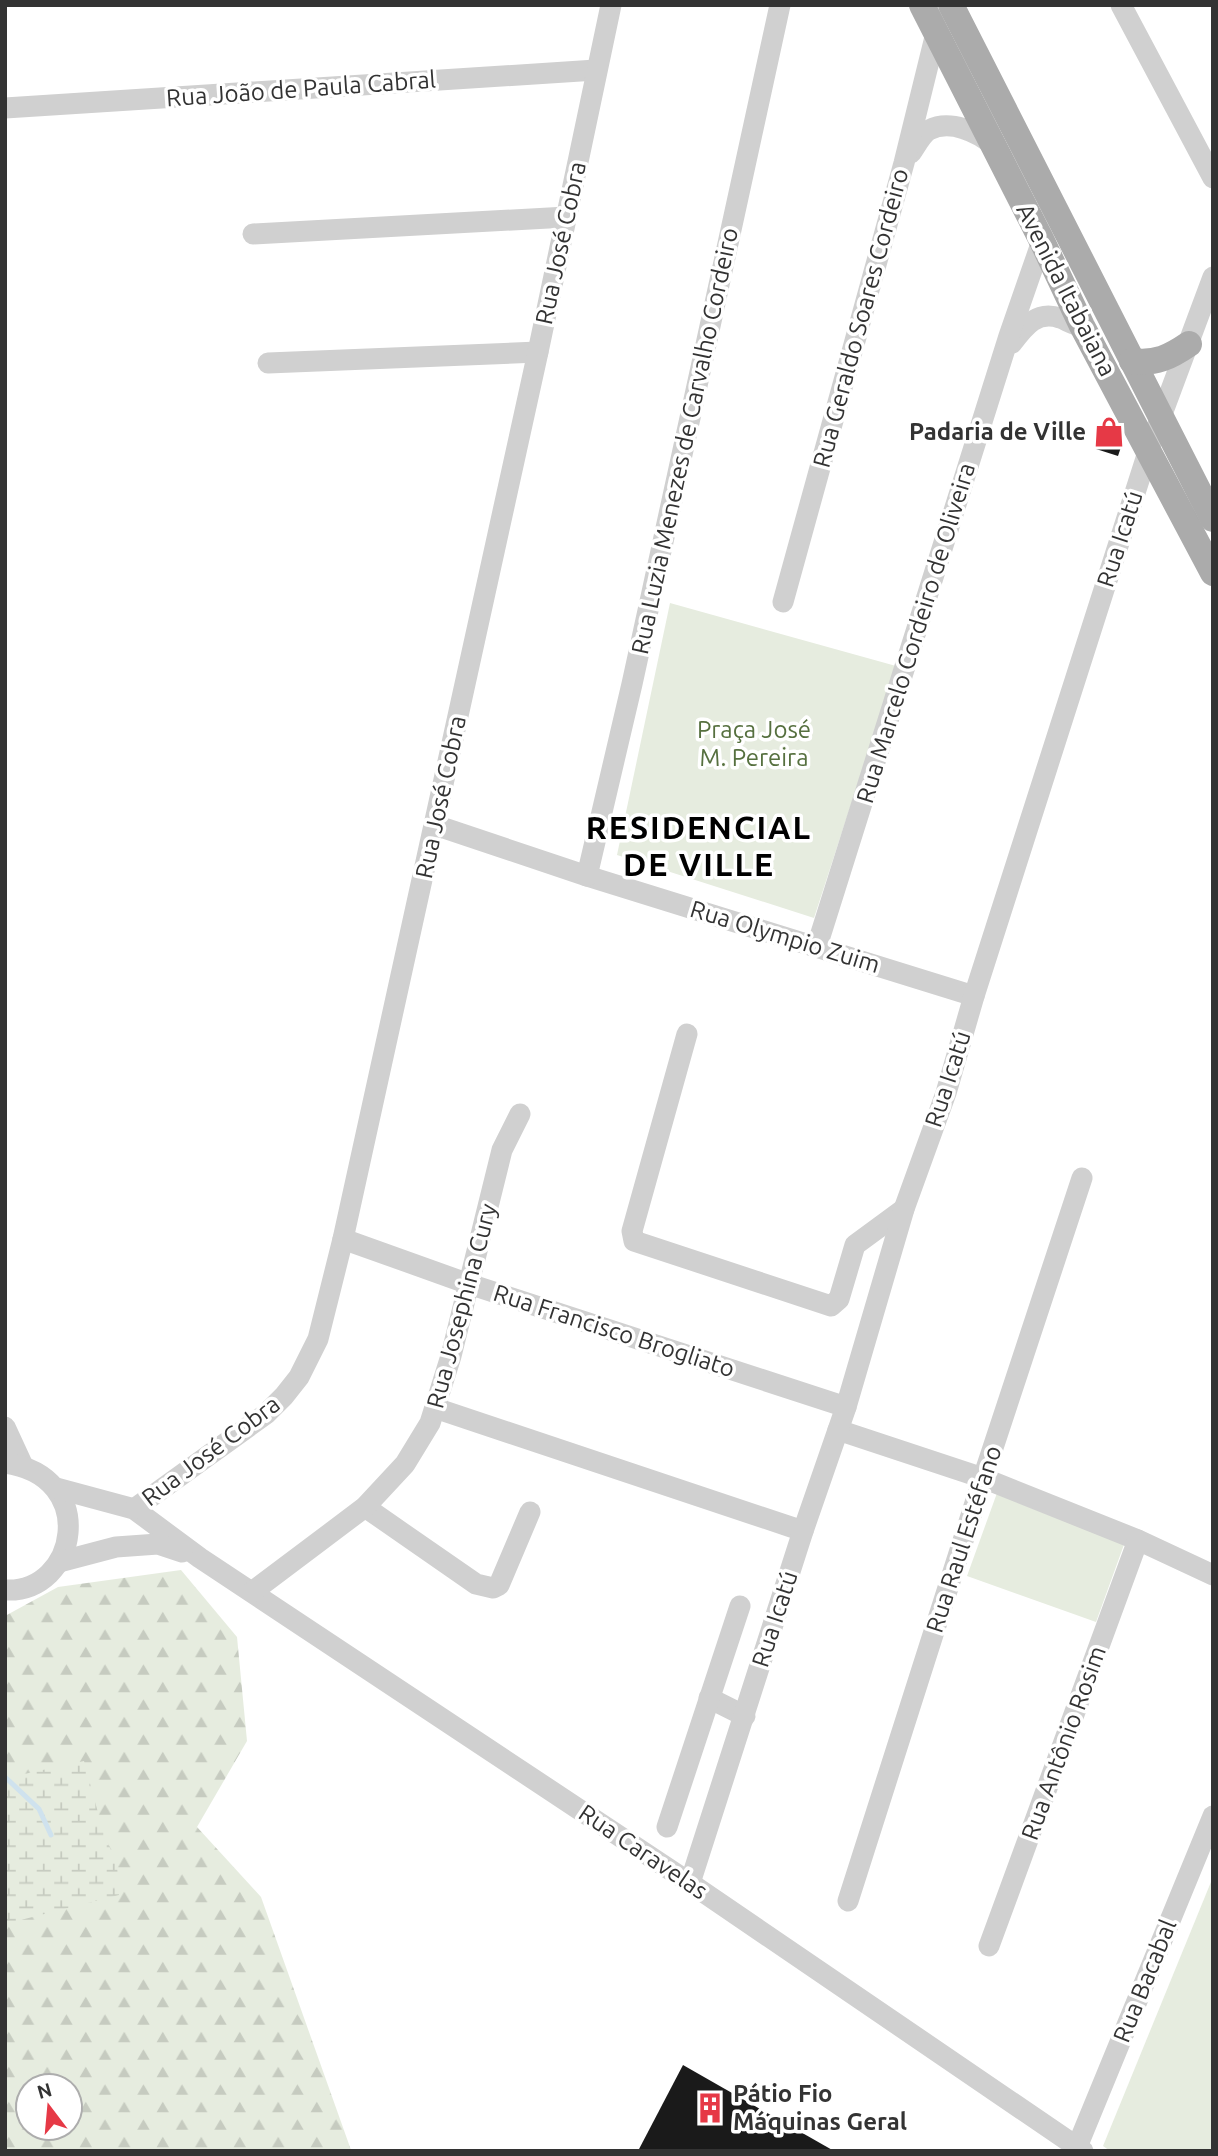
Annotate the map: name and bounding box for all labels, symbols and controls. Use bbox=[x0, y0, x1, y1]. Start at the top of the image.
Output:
street label: Rua João de Paula Cabral bbox=[165, 66, 437, 111]
street label: Rua José Cobra bbox=[530, 159, 591, 327]
street label: Rua Geraldo Soares Cordeiro bbox=[808, 166, 913, 470]
street label: Avenida Itabaiana bbox=[1011, 199, 1122, 381]
street label: Rua Luzia Menezes de Carvalho Cordeiro bbox=[626, 225, 743, 657]
shop icon: Padaria de Ville bbox=[1092, 415, 1126, 449]
place label: Padaria de Ville bbox=[909, 418, 1086, 445]
street label: Rua Marcelo Cordeiro de Oliveira bbox=[851, 460, 980, 806]
street label: Rua Icatú bbox=[1091, 487, 1148, 590]
street label: Rua José Cobra bbox=[410, 713, 471, 881]
park label: Praça José M. Pereira bbox=[697, 716, 811, 771]
district label: RESIDENCIAL DE VILLE bbox=[586, 809, 812, 882]
street label: Rua Olympio Zuim bbox=[687, 895, 883, 978]
street label: Rua Icatú bbox=[919, 1027, 976, 1130]
street label: Rua Josephina Cury bbox=[421, 1200, 502, 1411]
street label: Rua Francisco Brogliato bbox=[490, 1279, 738, 1382]
street label: Rua José Cobra bbox=[136, 1390, 285, 1511]
street label: Rua Raul Estéfano bbox=[921, 1442, 1006, 1636]
street label: Rua Icatú bbox=[746, 1567, 803, 1670]
street label: Rua Antônio Rosim bbox=[1016, 1642, 1111, 1843]
street label: Rua Caravelas bbox=[574, 1799, 713, 1904]
street label: Rua Bacabal bbox=[1108, 1915, 1181, 2046]
north arrow bbox=[14, 2072, 84, 2142]
text: N bbox=[34, 2078, 54, 2103]
place label: Pátio Fio Máquinas Geral bbox=[733, 2080, 907, 2135]
building icon: Pátio Fio Máquinas Geral bbox=[693, 2091, 727, 2125]

